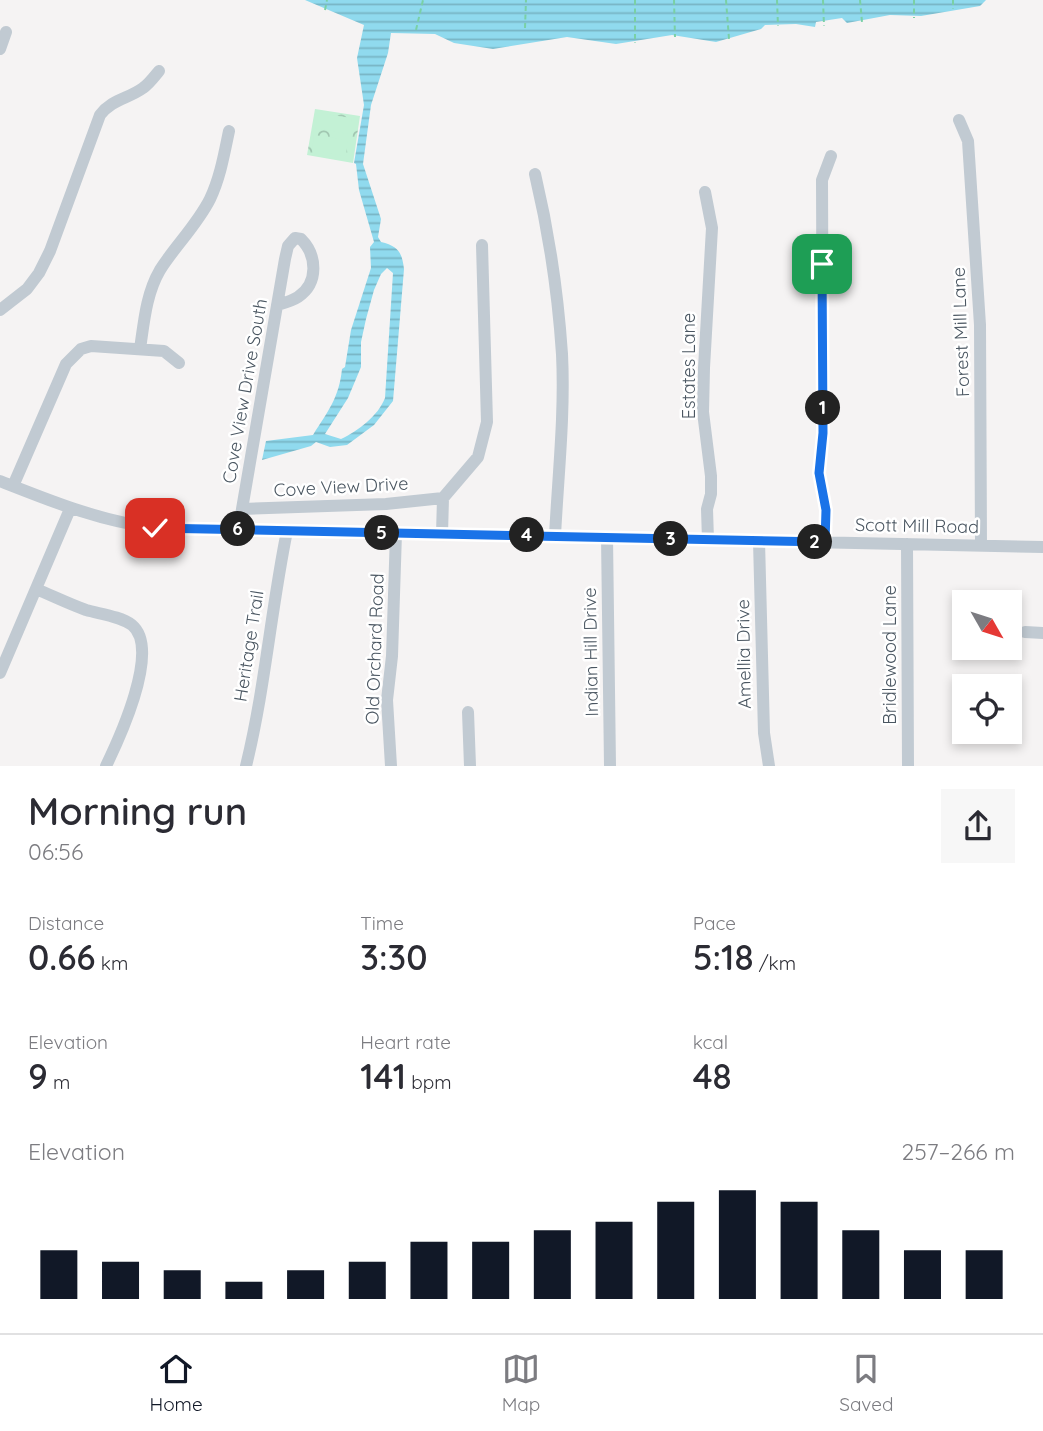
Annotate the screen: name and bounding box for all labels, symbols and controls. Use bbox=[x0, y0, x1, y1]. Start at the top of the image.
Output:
pin bbox=[792, 234, 852, 294]
icon: arrive bbox=[803, 245, 841, 283]
street label: Forest Mill Lane bbox=[947, 267, 974, 397]
street label: Cove View Drive South bbox=[217, 297, 272, 485]
street label: Estates Lane bbox=[677, 313, 700, 419]
pin: 1 bbox=[806, 390, 840, 426]
text: 1 bbox=[819, 395, 826, 419]
street label: Cove View Drive bbox=[273, 471, 409, 502]
pin bbox=[125, 498, 185, 558]
icon: check bbox=[136, 509, 174, 547]
pin: 6 bbox=[220, 512, 256, 546]
street label: Scott Mill Road bbox=[855, 513, 979, 538]
text: 6 bbox=[232, 516, 243, 540]
pin: 5 bbox=[364, 516, 400, 550]
pin: 4 bbox=[510, 518, 544, 552]
text: 5 bbox=[376, 520, 387, 544]
text: 4 bbox=[521, 522, 532, 546]
pin: 3 bbox=[654, 522, 688, 556]
pin: 2 bbox=[798, 524, 832, 560]
text: 3 bbox=[665, 526, 676, 550]
text: 2 bbox=[809, 529, 820, 553]
street label: Old Orchard Road bbox=[360, 573, 389, 725]
street label: Bridlewood Lane bbox=[878, 585, 901, 725]
street label: Indian Hill Drive bbox=[578, 587, 603, 717]
street label: Heritage Trail bbox=[228, 589, 269, 703]
north arrow bbox=[952, 590, 1022, 660]
map controls bbox=[952, 590, 1022, 744]
street label: Amellia Drive bbox=[731, 599, 756, 709]
button: locate bbox=[952, 674, 1022, 744]
text: Morning run bbox=[28, 787, 247, 835]
button: share bbox=[941, 789, 1015, 863]
text: 06:56 bbox=[28, 837, 83, 866]
text: Distance bbox=[28, 911, 104, 935]
text: Time bbox=[360, 911, 404, 935]
text: Pace bbox=[693, 911, 736, 935]
text: 0.66 bbox=[28, 935, 96, 979]
text: 3:30 bbox=[360, 935, 427, 979]
text: 5:18 bbox=[693, 935, 754, 979]
text: km bbox=[96, 951, 128, 975]
text: /km bbox=[754, 951, 796, 975]
text: Elevation bbox=[28, 1030, 108, 1054]
text: Heart rate bbox=[360, 1030, 451, 1054]
text: kcal bbox=[693, 1030, 728, 1054]
text: 9 bbox=[28, 1054, 48, 1098]
text: 141 bbox=[360, 1054, 406, 1098]
text: 48 bbox=[693, 1054, 732, 1098]
text: m bbox=[48, 1070, 70, 1094]
text: bpm bbox=[406, 1070, 452, 1094]
text: Elevation bbox=[28, 1137, 125, 1166]
text: 257–266 m bbox=[901, 1137, 1015, 1166]
tab: Home bbox=[149, 1350, 203, 1416]
tab: Map bbox=[502, 1350, 540, 1416]
tab: Saved bbox=[839, 1350, 894, 1416]

